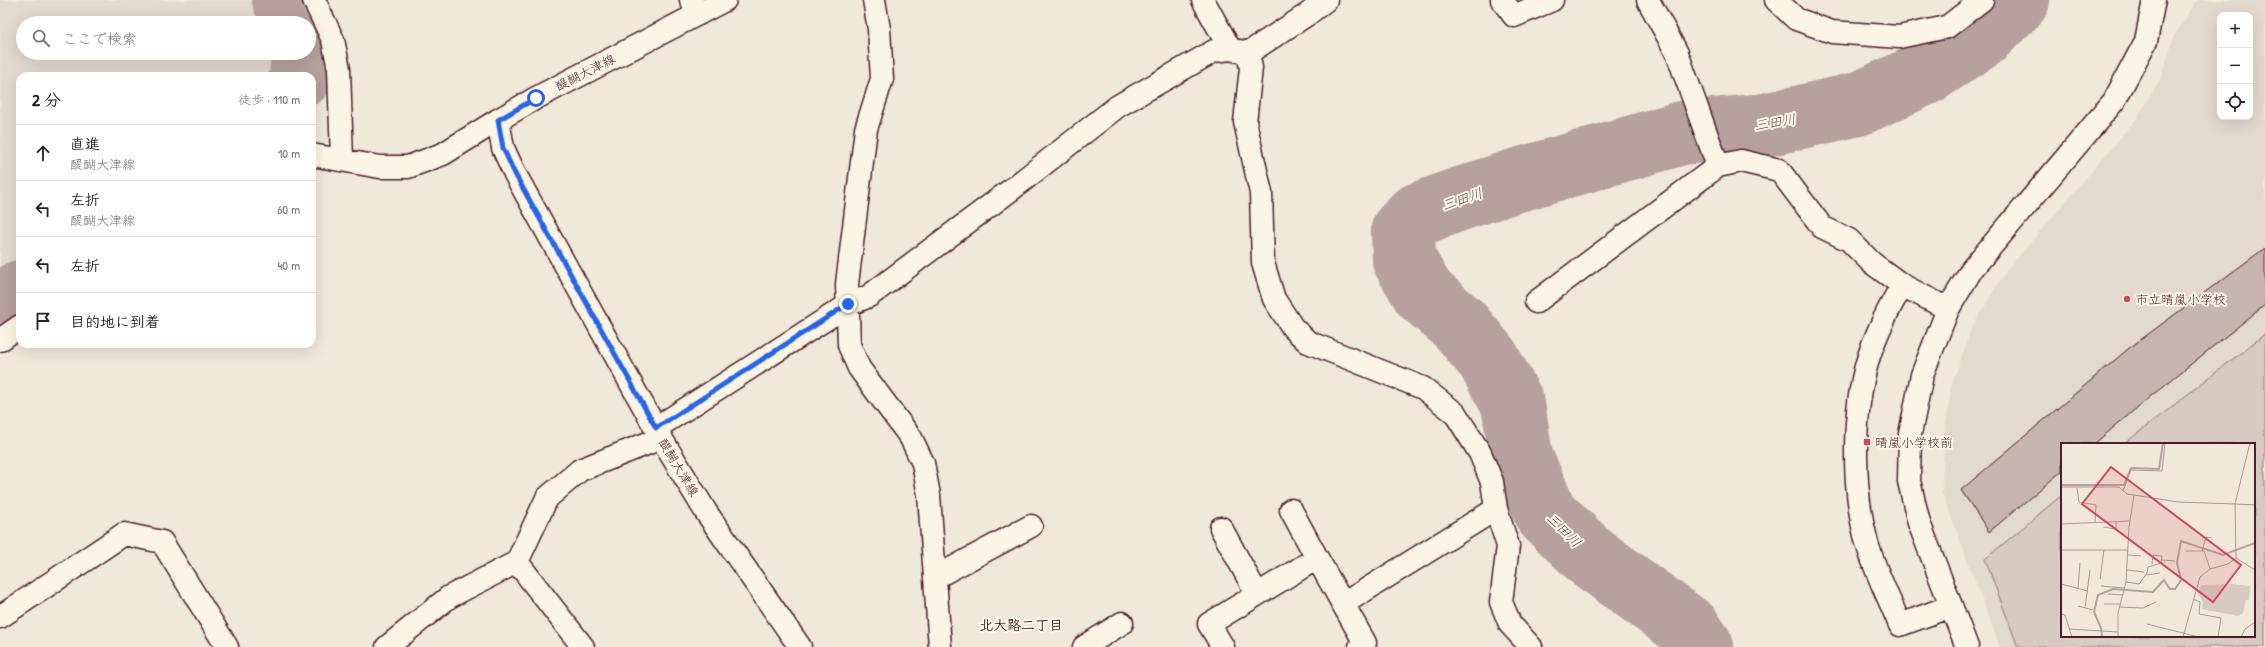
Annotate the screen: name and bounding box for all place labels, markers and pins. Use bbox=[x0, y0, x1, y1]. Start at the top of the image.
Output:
place label: 市立晴嵐小学校 bbox=[2135, 290, 2226, 308]
marker: 市立晴嵐小学校 bbox=[2122, 294, 2132, 304]
place label: 晴嵐小学校前 bbox=[1875, 433, 1953, 451]
marker: 晴嵐小学校前 bbox=[1862, 437, 1872, 447]

